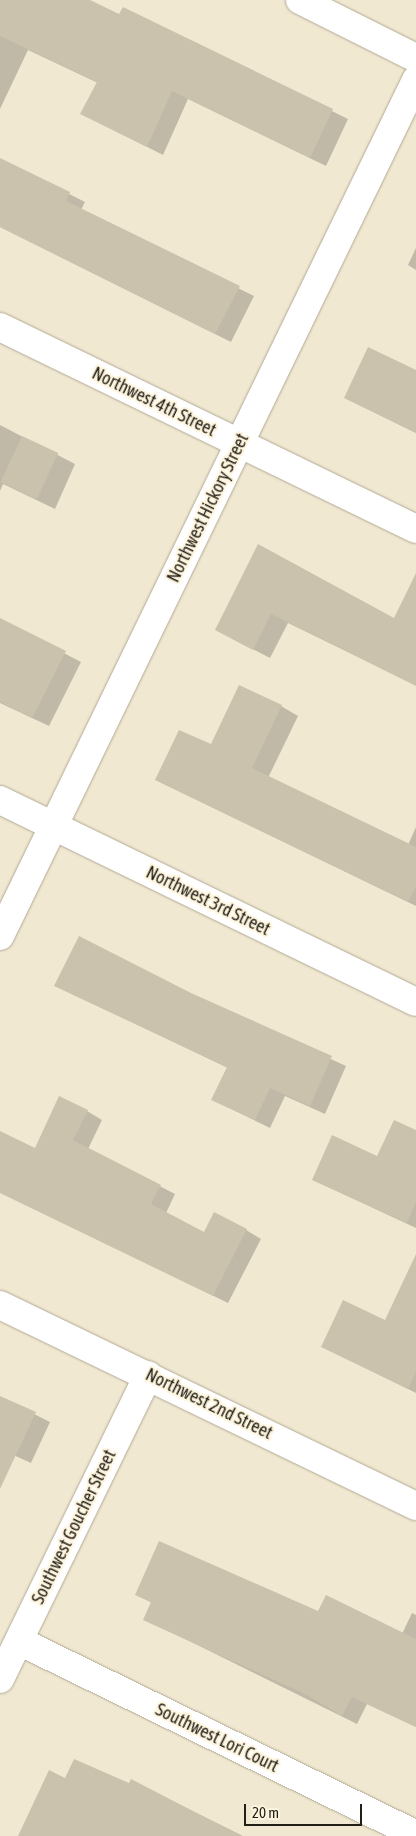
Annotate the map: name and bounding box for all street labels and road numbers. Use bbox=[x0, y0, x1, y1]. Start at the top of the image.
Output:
street label: Northwest 4th Street bbox=[89, 363, 219, 441]
street label: Northwest Hickory Street bbox=[163, 430, 253, 586]
street label: Northwest 3rd Street bbox=[143, 862, 273, 940]
street label: Northwest 2nd Street bbox=[142, 1364, 276, 1444]
street label: Southwest Goucher Street bbox=[27, 1446, 121, 1608]
street label: Southwest Lori Court bbox=[152, 1699, 282, 1777]

